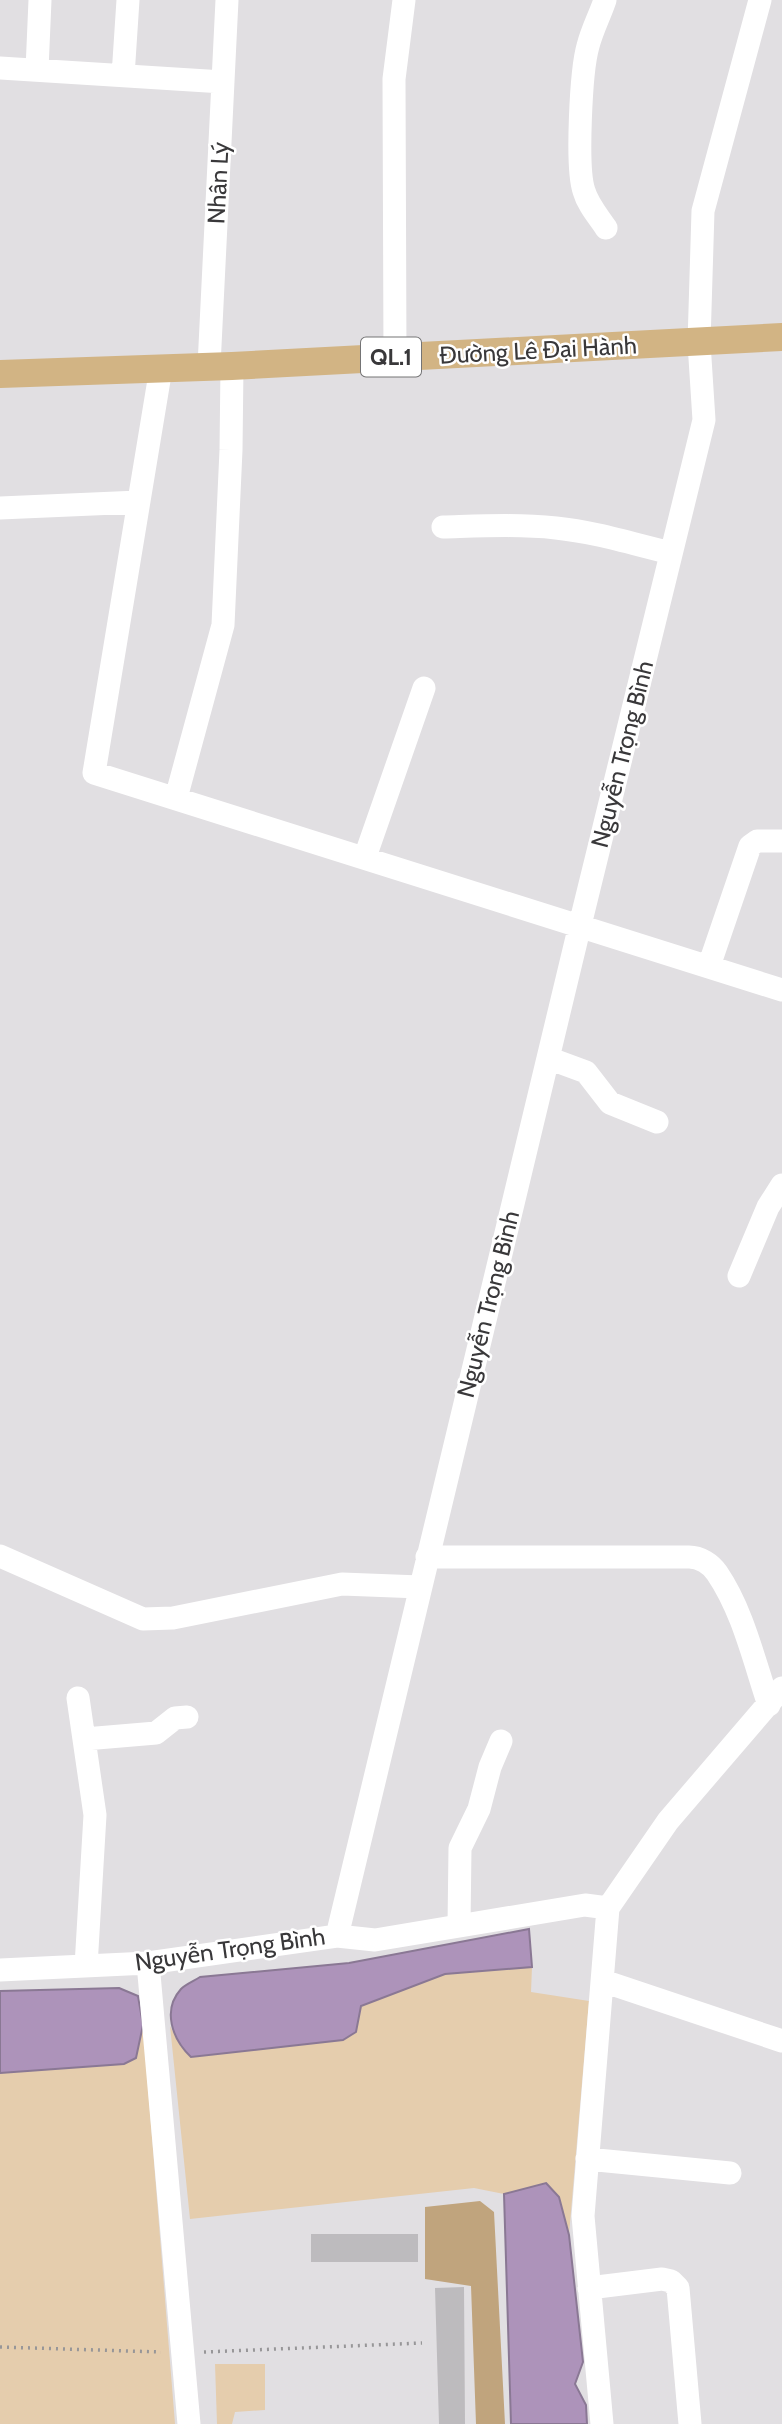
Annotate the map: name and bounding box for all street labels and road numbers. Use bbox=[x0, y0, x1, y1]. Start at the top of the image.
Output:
street label: Nhân Lý bbox=[201, 141, 235, 225]
street label: Đường Lê Đại Hành bbox=[439, 330, 637, 370]
road number: QL.1 bbox=[361, 338, 421, 376]
street label: Nguyễn Trọng Bình bbox=[585, 658, 659, 850]
street label: Nguyễn Trọng Bình bbox=[451, 1208, 525, 1400]
street label: Nguyễn Trọng Bình bbox=[133, 1921, 327, 1977]

